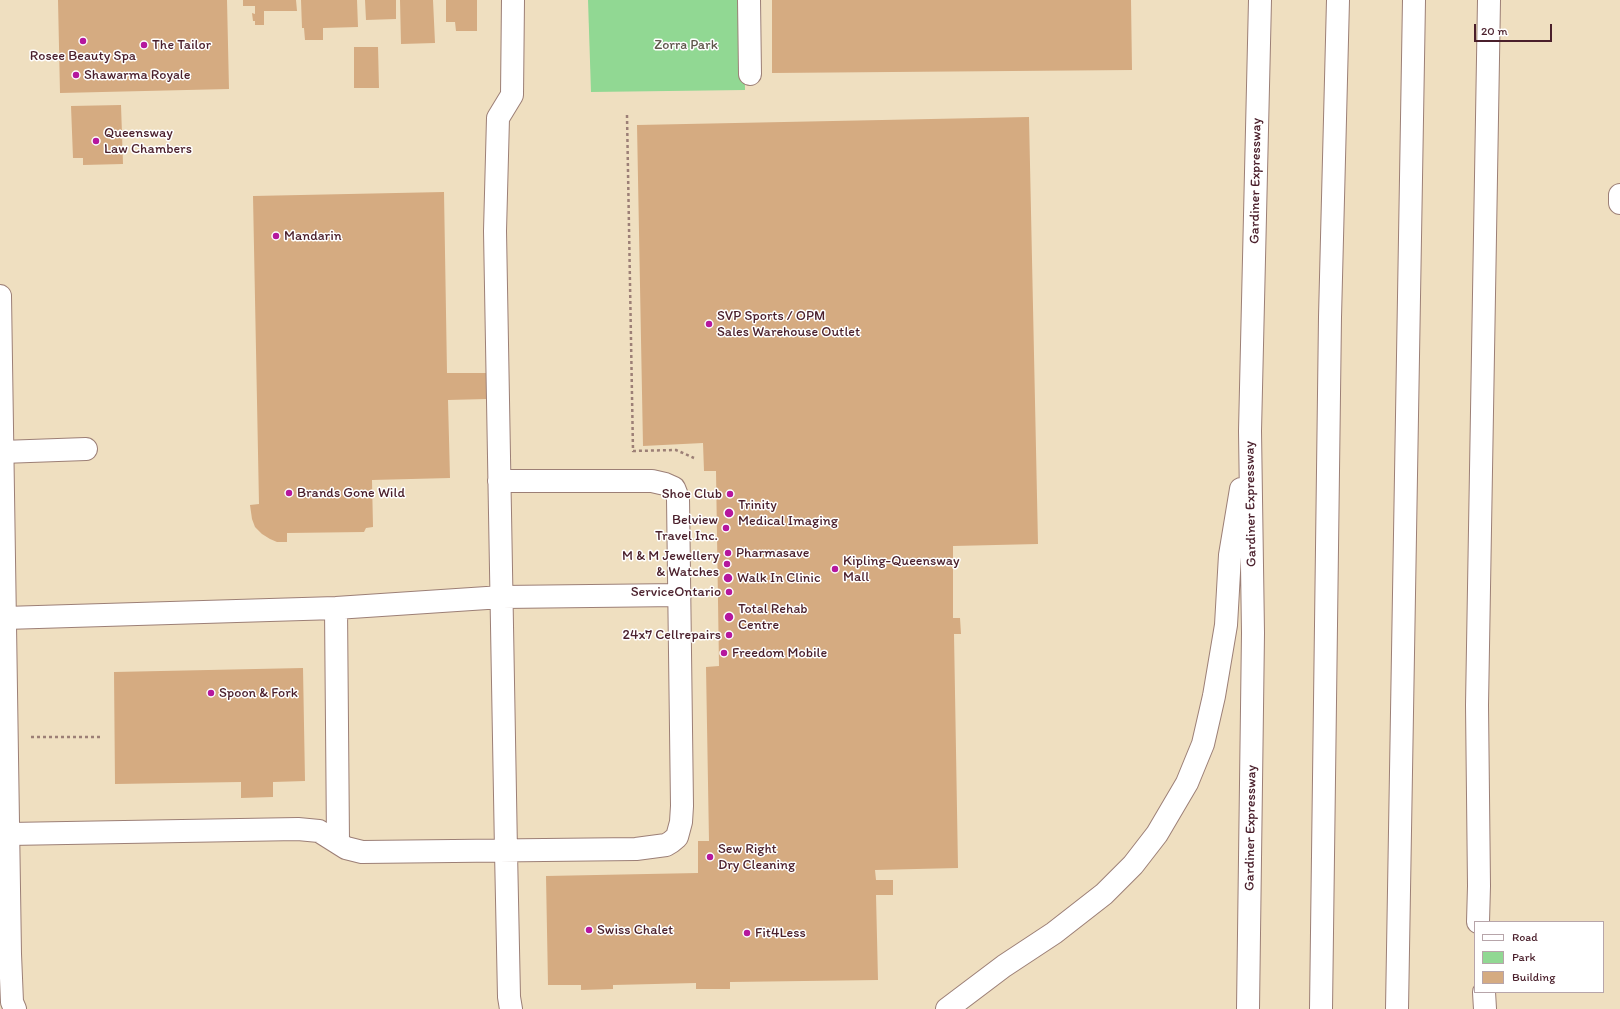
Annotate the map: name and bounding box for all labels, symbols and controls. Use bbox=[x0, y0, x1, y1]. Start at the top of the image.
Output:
scale bar bbox=[1476, 16, 1554, 42]
text: 20 m bbox=[1481, 24, 1508, 38]
marker: Rosee Beauty Spa bbox=[78, 36, 88, 46]
place label: The Tailor bbox=[152, 37, 211, 53]
park label: Zorra Park bbox=[654, 37, 718, 53]
marker: The Tailor bbox=[139, 40, 149, 50]
place label: Rosee Beauty Spa bbox=[30, 48, 136, 64]
place label: Shawarma Royale bbox=[84, 67, 191, 83]
marker: Shawarma Royale bbox=[71, 70, 81, 80]
street label: Gardiner Expressway bbox=[1247, 118, 1265, 244]
place label: Queensway Law Chambers bbox=[104, 125, 192, 158]
marker: Queensway Law Chambers bbox=[91, 136, 101, 146]
place label: Mandarin bbox=[284, 228, 342, 244]
marker: Mandarin bbox=[271, 231, 281, 241]
place label: SVP Sports / OPM Sales Warehouse Outlet bbox=[717, 308, 860, 340]
marker: SVP Sports / OPM Sales Warehouse Outlet bbox=[704, 319, 714, 329]
street label: Gardiner Expressway bbox=[1242, 441, 1260, 567]
place label: Brands Gone Wild bbox=[297, 485, 405, 501]
place label: Shoe Club bbox=[662, 486, 722, 502]
marker: Brands Gone Wild bbox=[284, 488, 294, 498]
marker: Shoe Club bbox=[725, 489, 735, 499]
place label: Trinity Medical Imaging bbox=[738, 497, 838, 530]
marker: Trinity Medical Imaging bbox=[723, 507, 735, 519]
place label: Belview Travel Inc. bbox=[655, 512, 718, 544]
marker: Belview Travel Inc. bbox=[721, 523, 731, 533]
place label: Pharmasave bbox=[736, 545, 809, 561]
place label: M & M Jewellery & Watches bbox=[622, 548, 719, 580]
marker: Pharmasave bbox=[723, 548, 733, 558]
place label: Kipling-Queensway Mall bbox=[843, 553, 960, 586]
marker: M & M Jewellery & Watches bbox=[722, 559, 732, 569]
marker: Kipling-Queensway Mall bbox=[830, 564, 840, 574]
place label: Walk In Clinic bbox=[737, 570, 820, 586]
marker: Walk In Clinic bbox=[722, 572, 734, 584]
place label: ServiceOntario bbox=[631, 584, 721, 600]
marker: ServiceOntario bbox=[724, 587, 734, 597]
place label: Total Rehab Centre bbox=[738, 601, 808, 634]
marker: Total Rehab Centre bbox=[723, 611, 735, 623]
place label: 24x7 Cellrepairs bbox=[623, 627, 721, 643]
marker: 24x7 Cellrepairs bbox=[724, 630, 734, 640]
place label: Freedom Mobile bbox=[732, 645, 827, 661]
marker: Freedom Mobile bbox=[719, 648, 729, 658]
place label: Spoon & Fork bbox=[219, 685, 298, 701]
marker: Spoon & Fork bbox=[206, 688, 216, 698]
street label: Gardiner Expressway bbox=[1242, 765, 1260, 891]
place label: Sew Right Dry Cleaning bbox=[718, 841, 795, 874]
marker: Sew Right Dry Cleaning bbox=[705, 852, 715, 862]
legend bbox=[1474, 921, 1604, 993]
place label: Swiss Chalet bbox=[597, 922, 673, 938]
marker: Swiss Chalet bbox=[584, 925, 594, 935]
place label: Fit4Less bbox=[755, 925, 806, 941]
marker: Fit4Less bbox=[742, 928, 752, 938]
text: Road bbox=[1512, 930, 1538, 944]
text: Park bbox=[1512, 950, 1536, 964]
text: Building bbox=[1512, 970, 1555, 984]

